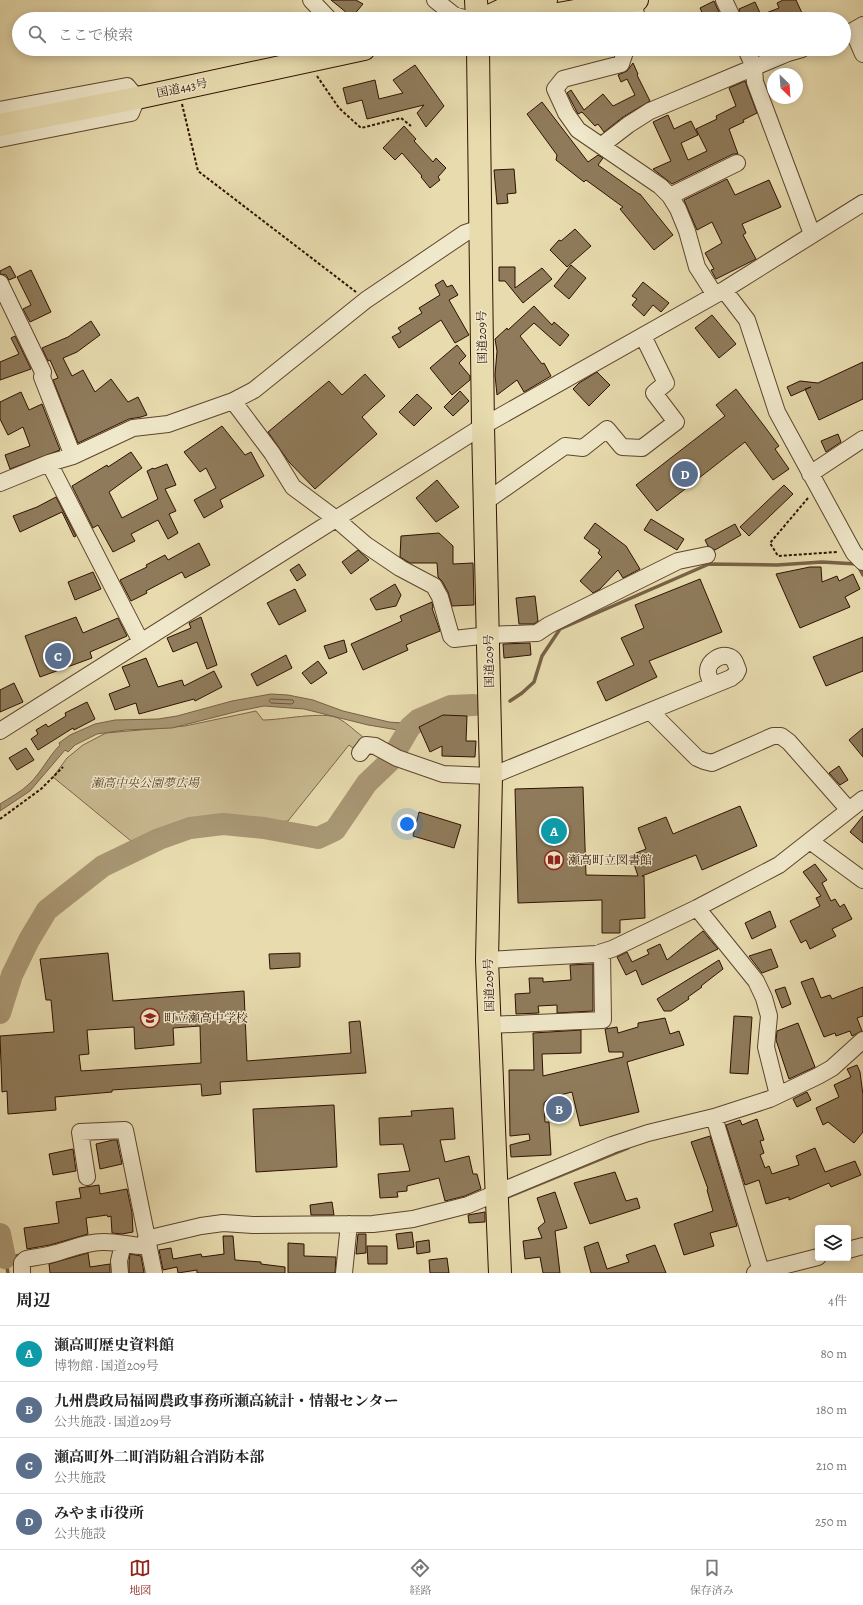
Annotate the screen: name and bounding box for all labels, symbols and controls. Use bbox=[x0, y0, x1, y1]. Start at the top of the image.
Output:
search box bbox=[12, 12, 851, 56]
icon: search bbox=[26, 23, 48, 45]
text: ここで検索 bbox=[58, 25, 133, 45]
north arrow bbox=[767, 68, 803, 104]
street label: 国道443号 bbox=[155, 75, 209, 101]
street label: 国道209号 bbox=[474, 310, 490, 364]
pin: D bbox=[672, 459, 698, 489]
street label: 国道209号 bbox=[481, 634, 497, 688]
pin: C bbox=[45, 641, 71, 671]
park label: 瀬高中央公園夢広場 bbox=[91, 775, 200, 791]
your location bbox=[397, 814, 417, 834]
pin: A bbox=[541, 816, 567, 846]
library icon: 瀬高町立図書館 bbox=[543, 849, 565, 871]
place label: 瀬高町立図書館 bbox=[568, 852, 652, 868]
street label: 国道209号 bbox=[480, 958, 498, 1012]
school or university icon: 町立瀬高中学校 bbox=[139, 1007, 161, 1029]
place label: 町立瀬高中学校 bbox=[164, 1010, 248, 1026]
pin: B bbox=[546, 1094, 572, 1124]
map controls bbox=[815, 1225, 851, 1261]
button: layers bbox=[815, 1225, 851, 1261]
text: 周辺 bbox=[16, 1289, 50, 1312]
text: 4件 bbox=[828, 1292, 847, 1309]
text: 瀬高町歴史資料館 bbox=[54, 1335, 174, 1355]
text: A bbox=[25, 1345, 33, 1362]
text: 80 m bbox=[820, 1345, 847, 1362]
text: 博物館 · 国道209号 bbox=[54, 1357, 159, 1374]
text: 九州農政局福岡農政事務所瀬高統計・情報センター bbox=[54, 1391, 398, 1411]
text: B bbox=[25, 1401, 33, 1418]
text: 180 m bbox=[816, 1401, 847, 1418]
text: 公共施設 · 国道209号 bbox=[54, 1413, 172, 1430]
text: 瀬高町外二町消防組合消防本部 bbox=[54, 1447, 264, 1467]
text: C bbox=[25, 1457, 33, 1474]
text: 210 m bbox=[816, 1457, 847, 1474]
text: 公共施設 bbox=[54, 1469, 106, 1486]
text: みやま市役所 bbox=[54, 1503, 144, 1523]
text: D bbox=[24, 1513, 34, 1530]
text: 250 m bbox=[815, 1513, 847, 1530]
text: 公共施設 bbox=[54, 1525, 106, 1542]
tab: 地図 bbox=[129, 1557, 151, 1598]
tab: 経路 bbox=[409, 1557, 431, 1598]
tab: 保存済み bbox=[690, 1557, 734, 1598]

